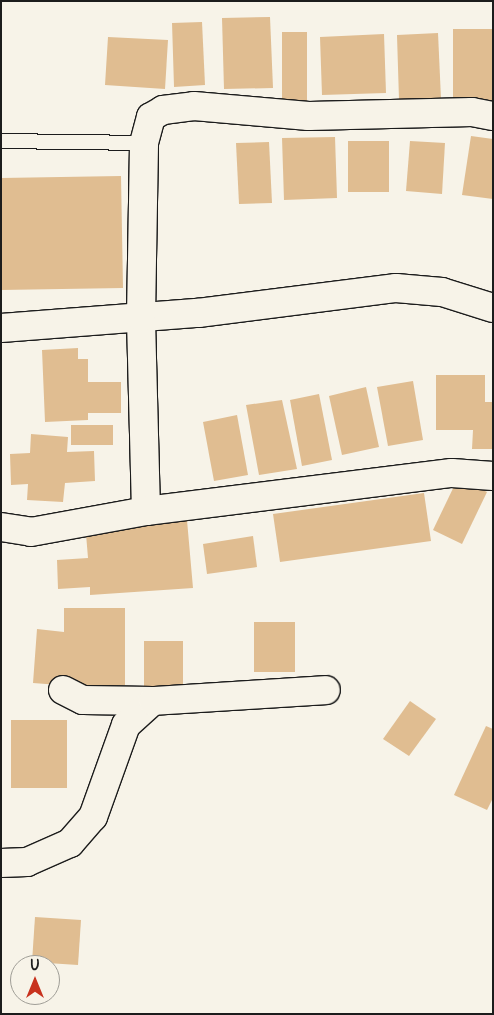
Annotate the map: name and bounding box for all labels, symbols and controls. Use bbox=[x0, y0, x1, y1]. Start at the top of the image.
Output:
north arrow bbox=[10, 955, 60, 1005]
text: U bbox=[30, 957, 40, 974]

